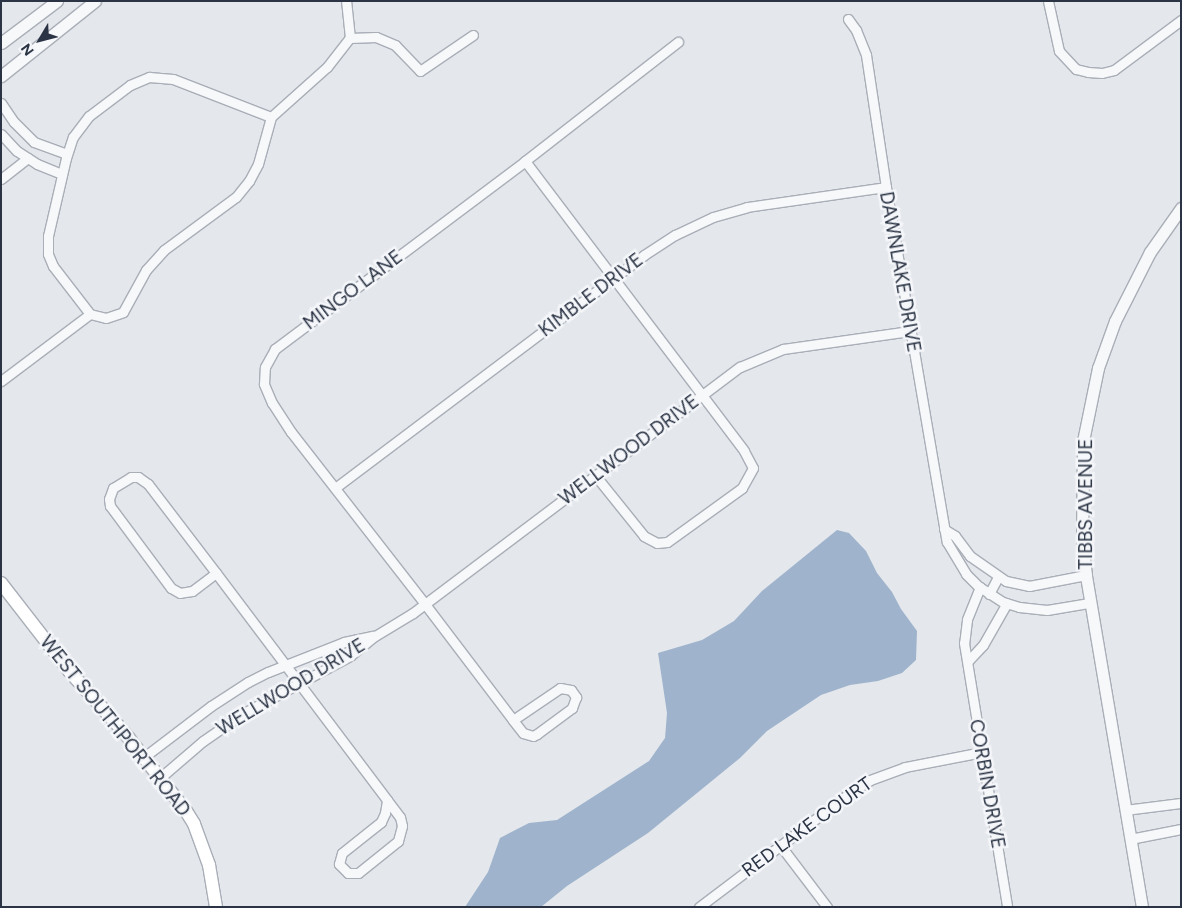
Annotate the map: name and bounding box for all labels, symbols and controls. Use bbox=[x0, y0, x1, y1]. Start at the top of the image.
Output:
north arrow bbox=[15, 15, 65, 65]
text: N bbox=[18, 40, 38, 59]
street label: DAWNLAKE DRIVE bbox=[875, 190, 925, 354]
street label: MINGO LANE bbox=[299, 245, 407, 335]
street label: KIMBLE DRIVE bbox=[534, 248, 648, 342]
street label: WELLWOOD DRIVE bbox=[555, 390, 703, 510]
street label: TIBBS AVENUE bbox=[1075, 438, 1097, 570]
street label: WEST SOUTHPORT ROAD bbox=[35, 631, 195, 821]
street label: WELLWOOD DRIVE bbox=[213, 634, 369, 740]
street label: CORBIN DRIVE bbox=[964, 718, 1010, 850]
street label: RED LAKE COURT bbox=[737, 772, 877, 882]

